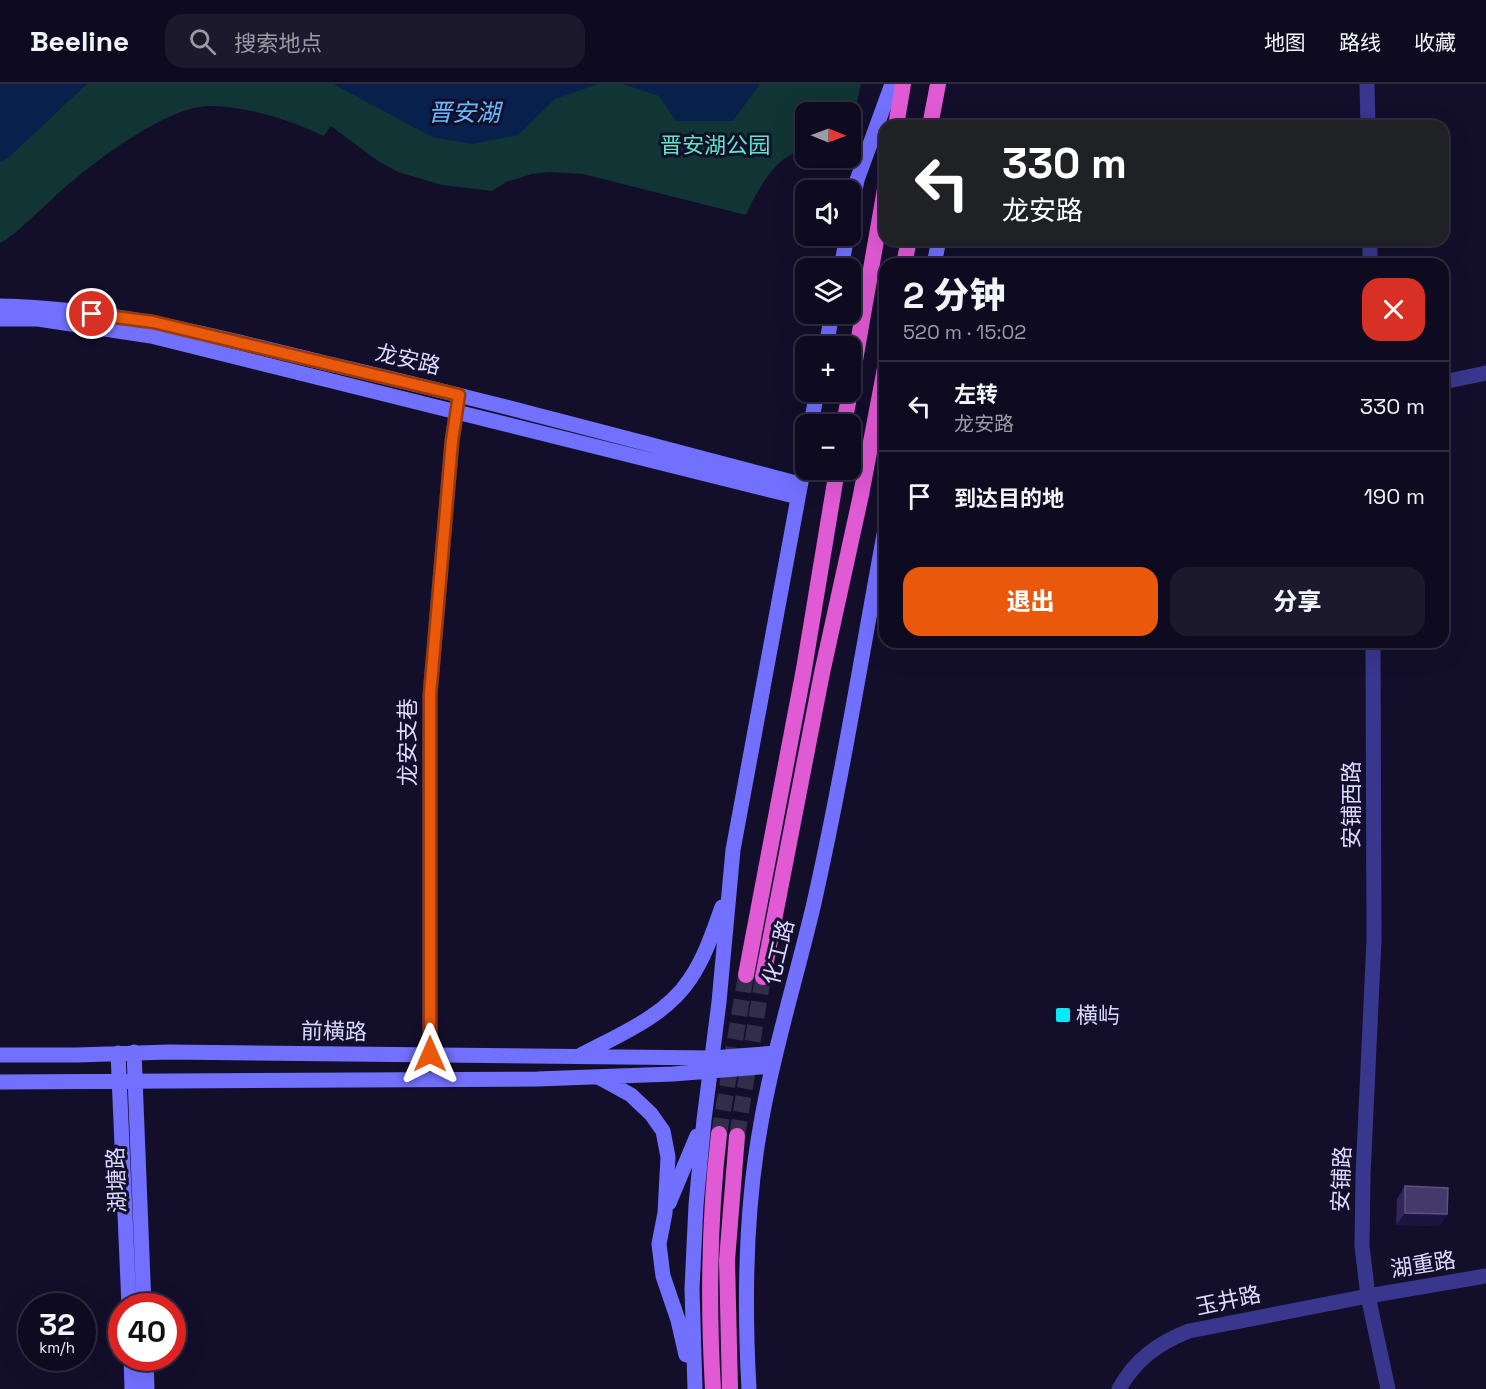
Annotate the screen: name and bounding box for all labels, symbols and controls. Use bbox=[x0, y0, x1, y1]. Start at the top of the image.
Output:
search box bbox=[165, 14, 585, 68]
text: Beeline bbox=[30, 23, 129, 59]
icon: search bbox=[186, 25, 219, 58]
text: 搜索地点 bbox=[234, 29, 322, 57]
text: 地图 bbox=[1264, 29, 1306, 56]
text: 路线 bbox=[1339, 29, 1381, 56]
text: 收藏 bbox=[1414, 29, 1456, 56]
water label: 晋安湖 bbox=[428, 97, 504, 128]
north arrow bbox=[795, 102, 861, 168]
map controls bbox=[795, 102, 861, 480]
park label: 晋安湖公园 bbox=[660, 131, 770, 159]
text: 330 m bbox=[1002, 137, 1127, 190]
icon: left bbox=[903, 144, 981, 222]
button: sound bbox=[795, 180, 861, 246]
text: 龙安路 bbox=[1002, 193, 1083, 228]
button: layers bbox=[795, 258, 861, 324]
text: 2 分钟 bbox=[903, 273, 1006, 319]
button: close bbox=[1362, 278, 1425, 341]
pin bbox=[66, 288, 117, 339]
icon: arrive bbox=[75, 297, 108, 330]
text: 520 m · 15:02 bbox=[903, 319, 1026, 345]
button: + bbox=[795, 336, 861, 402]
street label: 龙安路 bbox=[373, 338, 443, 380]
text: 左转 bbox=[954, 380, 998, 408]
icon: left bbox=[903, 390, 936, 423]
text: 330 m bbox=[1360, 392, 1425, 420]
text: 龙安路 bbox=[954, 411, 1014, 437]
button: − bbox=[795, 414, 861, 480]
icon: arrive bbox=[903, 480, 936, 513]
text: 190 m bbox=[1364, 482, 1425, 510]
text: 到达目的地 bbox=[954, 484, 1064, 512]
button: 退出 bbox=[903, 567, 1158, 636]
button: 分享 bbox=[1170, 567, 1425, 636]
street label: 龙安支巷 bbox=[393, 698, 421, 786]
street label: 安铺西路 bbox=[1337, 761, 1365, 849]
street label: 化工路 bbox=[756, 917, 800, 987]
place label: 横屿 bbox=[1076, 1001, 1120, 1029]
marker: 横屿 bbox=[1054, 1006, 1072, 1024]
street label: 前横路 bbox=[301, 1016, 367, 1046]
position arrow bbox=[398, 1022, 462, 1086]
street label: 安铺路 bbox=[1326, 1146, 1356, 1212]
street label: 湖塘路 bbox=[101, 1147, 131, 1213]
street label: 湖重路 bbox=[1388, 1245, 1458, 1283]
street label: 玉井路 bbox=[1193, 1279, 1263, 1321]
speed limit sign: 40 bbox=[108, 1293, 186, 1371]
text: 32 bbox=[39, 1305, 75, 1344]
text: km/h bbox=[39, 1338, 75, 1357]

